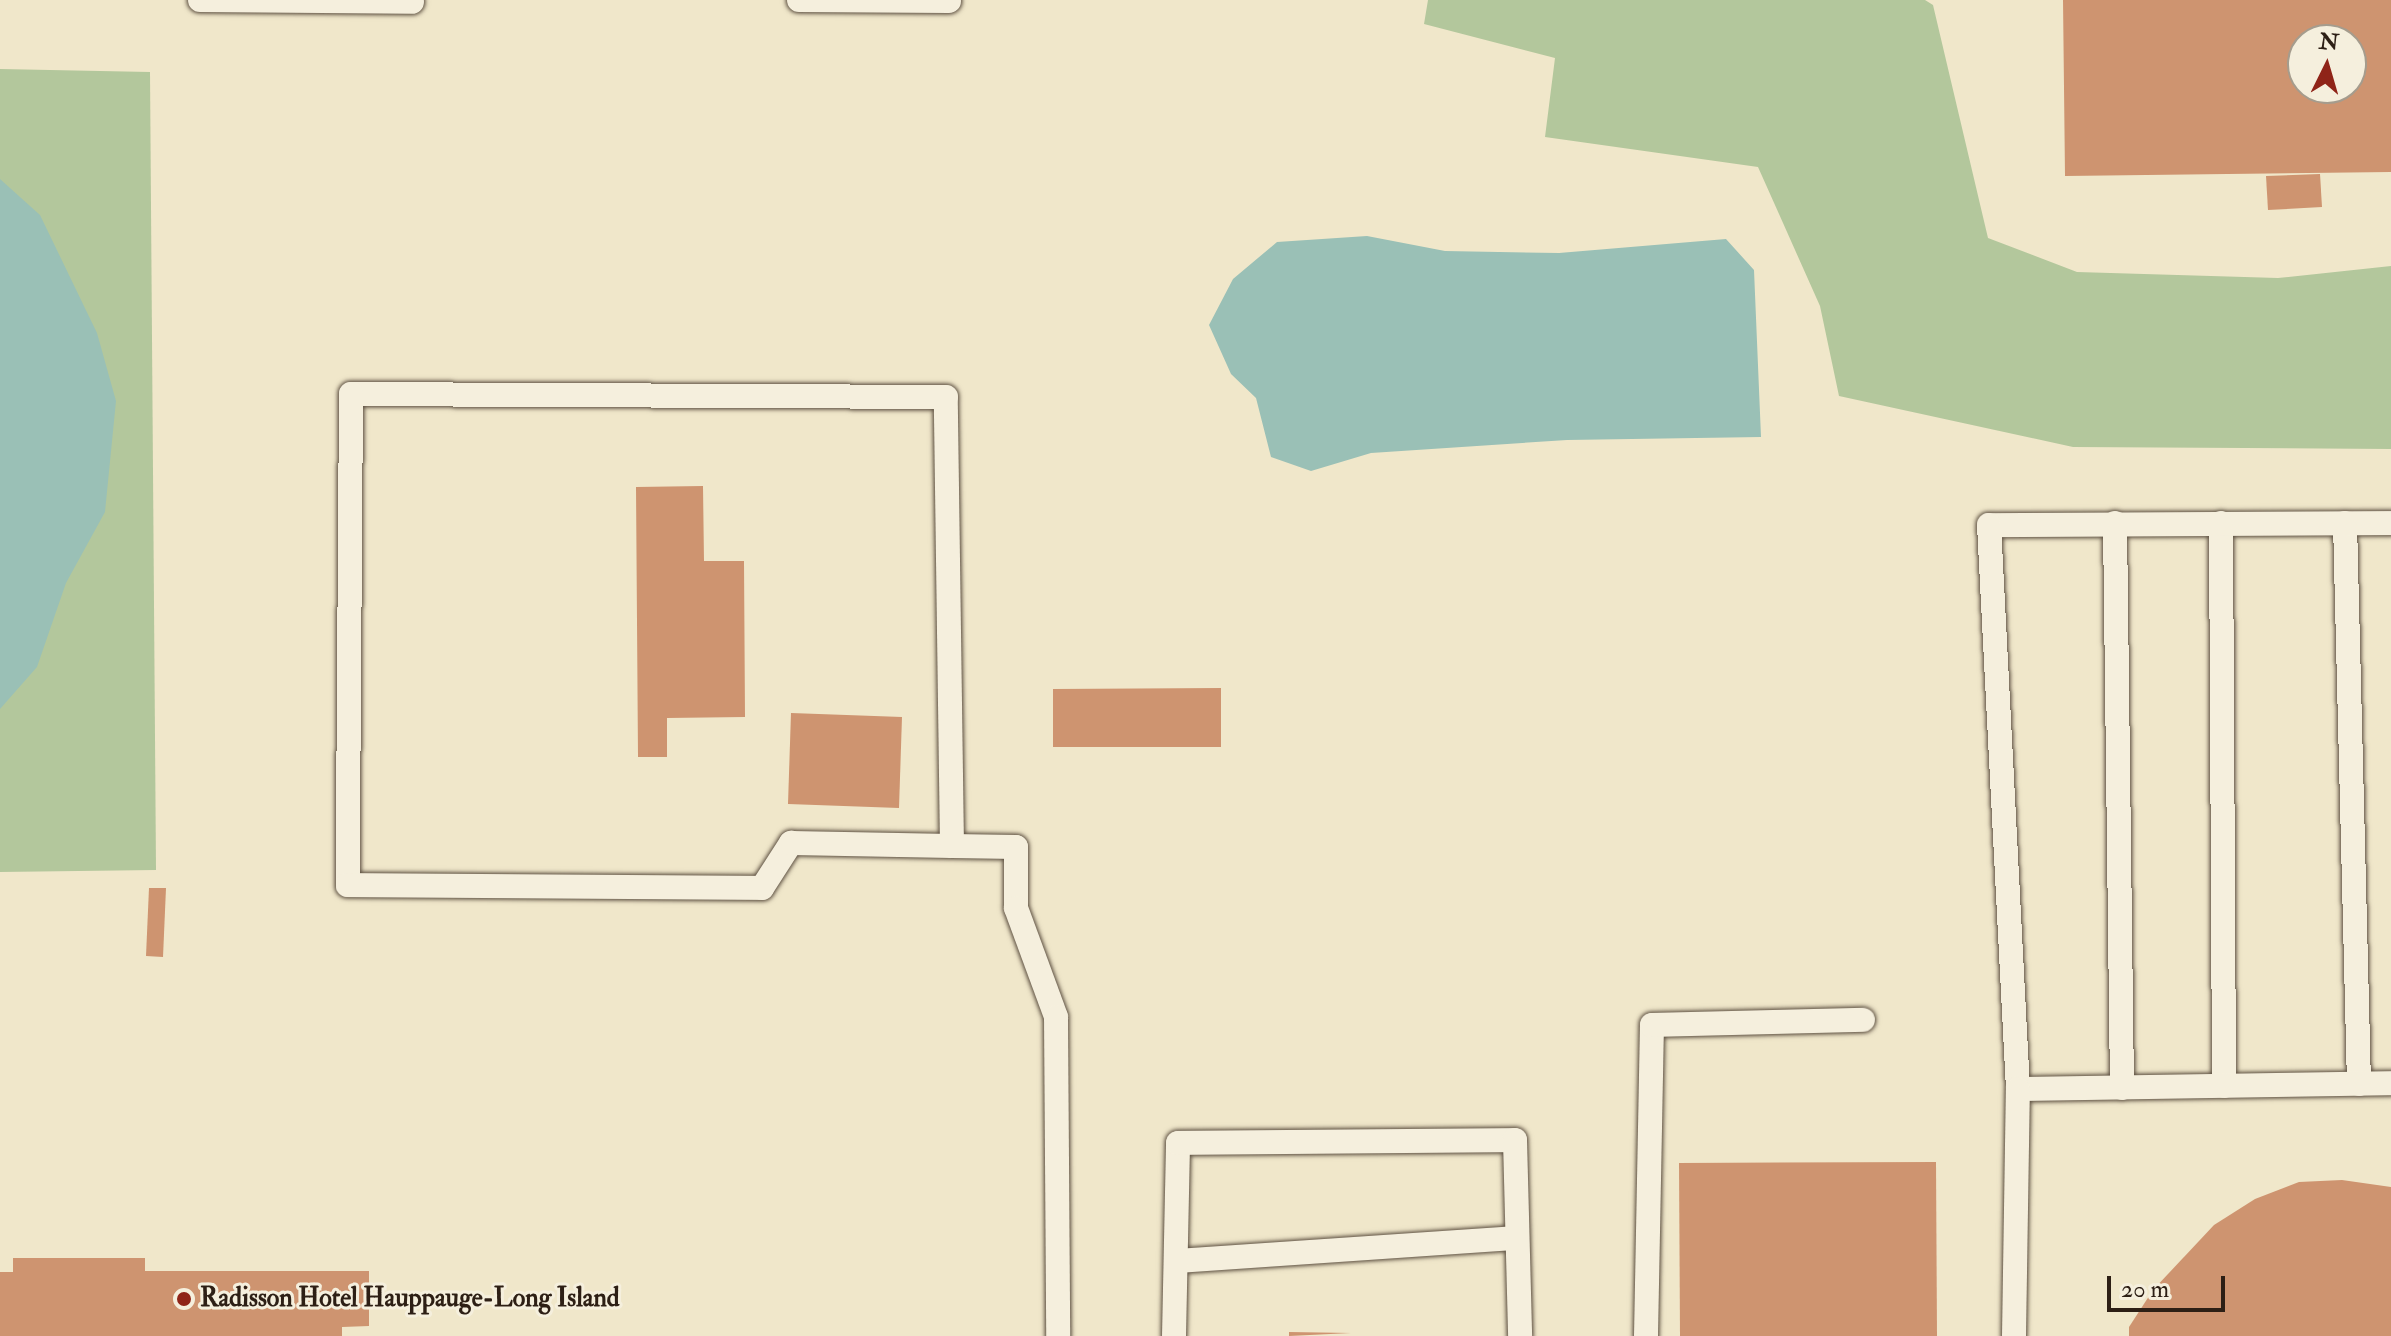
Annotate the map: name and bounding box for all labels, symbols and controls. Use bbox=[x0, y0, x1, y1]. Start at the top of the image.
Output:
north arrow bbox=[2287, 24, 2367, 104]
text: N bbox=[2318, 27, 2340, 57]
scale bar bbox=[2111, 1260, 2229, 1310]
text: 20 m bbox=[2121, 1274, 2169, 1305]
place label: Radisson Hotel Hauppauge-Long Island bbox=[200, 1283, 620, 1315]
marker: Radisson Hotel Hauppauge-Long Island bbox=[175, 1290, 193, 1308]

